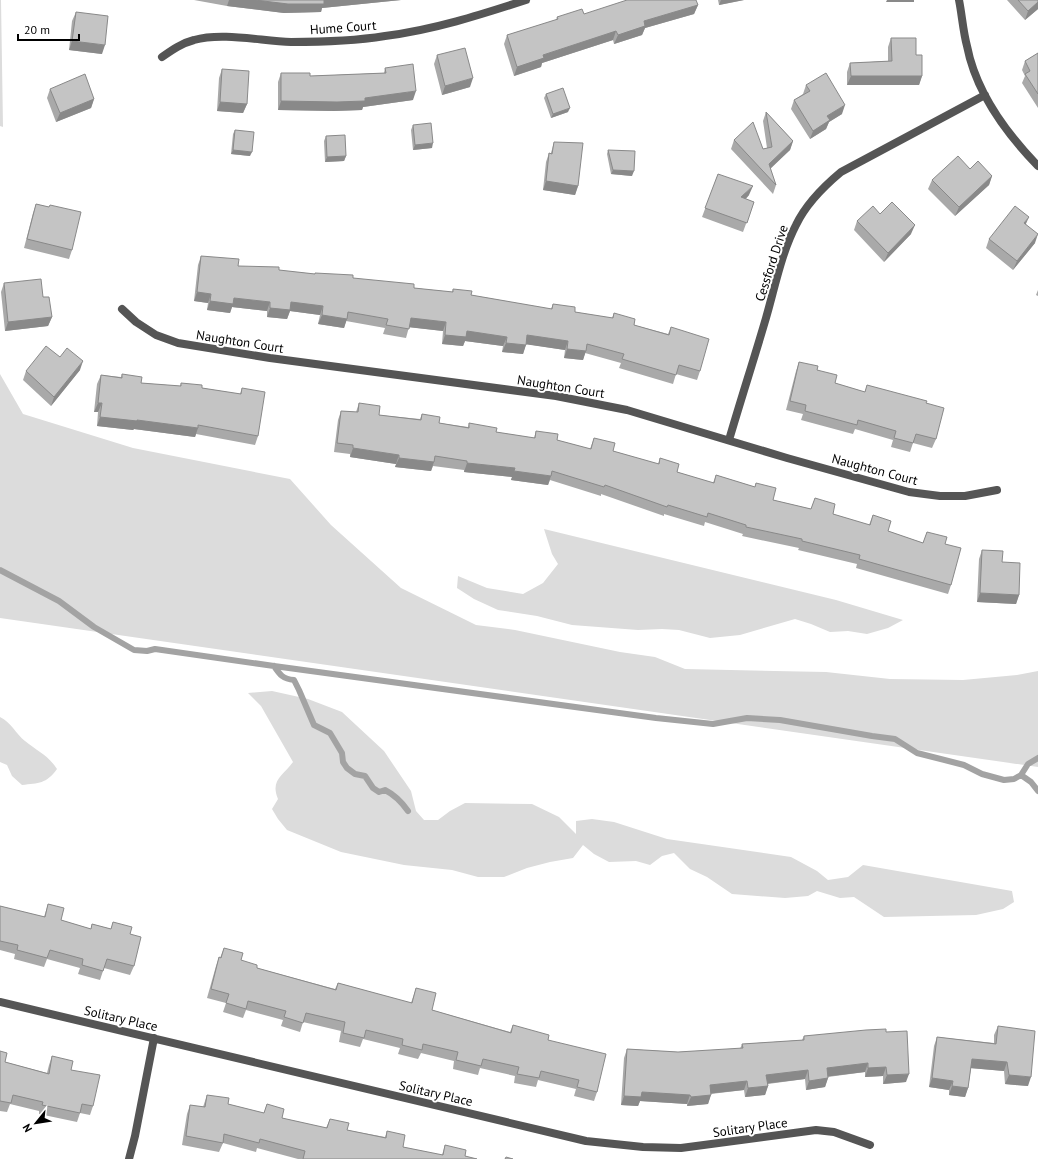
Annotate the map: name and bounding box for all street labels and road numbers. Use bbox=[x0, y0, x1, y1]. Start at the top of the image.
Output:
street label: Hume Court bbox=[309, 17, 377, 38]
street label: Cessford Drive bbox=[751, 223, 792, 304]
street label: Naughton Court bbox=[195, 326, 285, 357]
street label: Naughton Court bbox=[516, 371, 606, 402]
street label: Naughton Court bbox=[830, 450, 920, 489]
street label: Solitary Place bbox=[82, 1002, 159, 1035]
street label: Solitary Place bbox=[397, 1077, 474, 1110]
street label: Solitary Place bbox=[712, 1114, 788, 1141]

